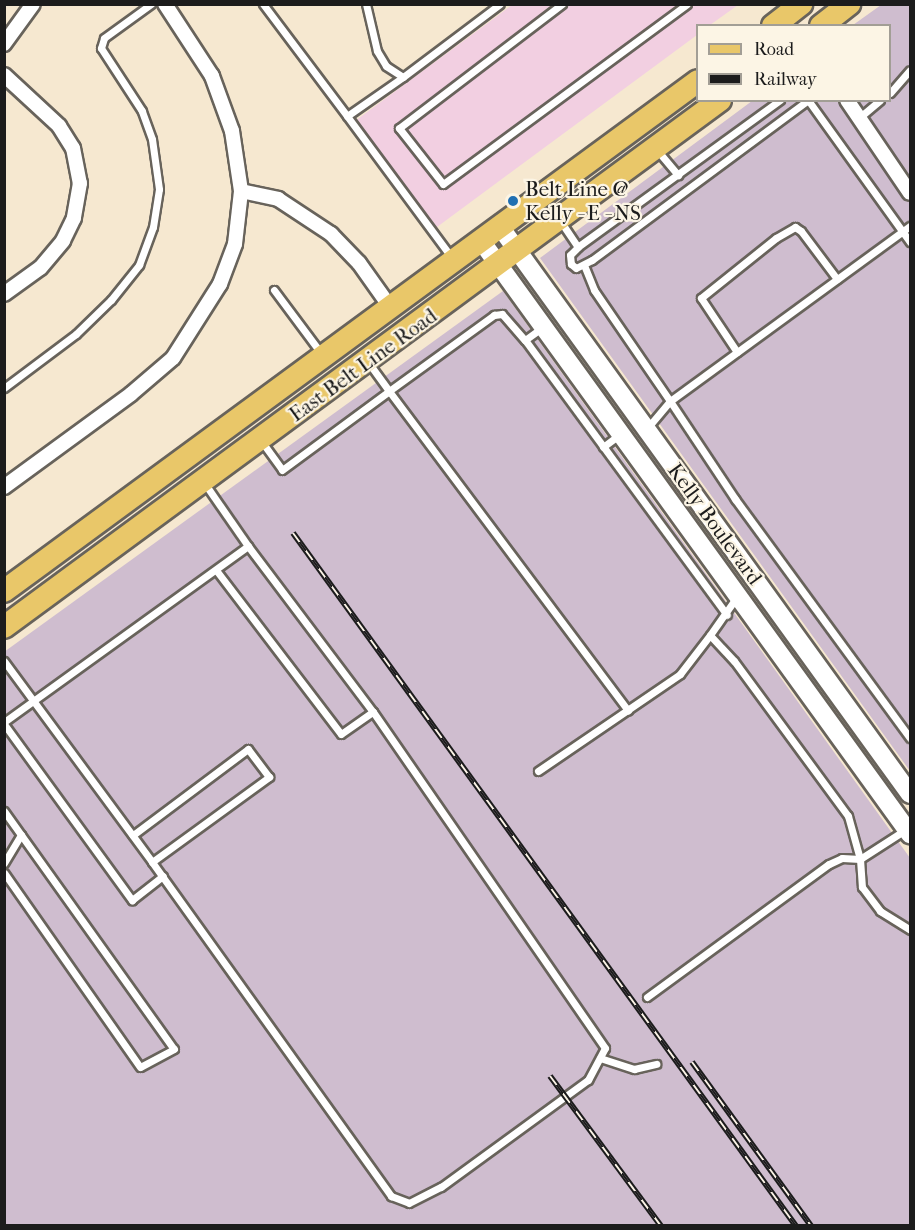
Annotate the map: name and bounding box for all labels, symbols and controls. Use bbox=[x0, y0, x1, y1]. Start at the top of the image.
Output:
legend bbox=[696, 24, 891, 102]
text: Road bbox=[754, 39, 794, 60]
text: Railway bbox=[754, 69, 817, 90]
place label: Belt Line @ Kelly - E - NS bbox=[525, 176, 641, 226]
marker: Belt Line @ Kelly - E - NS bbox=[506, 194, 520, 208]
street label: East Belt Line Road bbox=[284, 303, 442, 427]
street label: Kelly Boulevard bbox=[662, 458, 768, 590]

